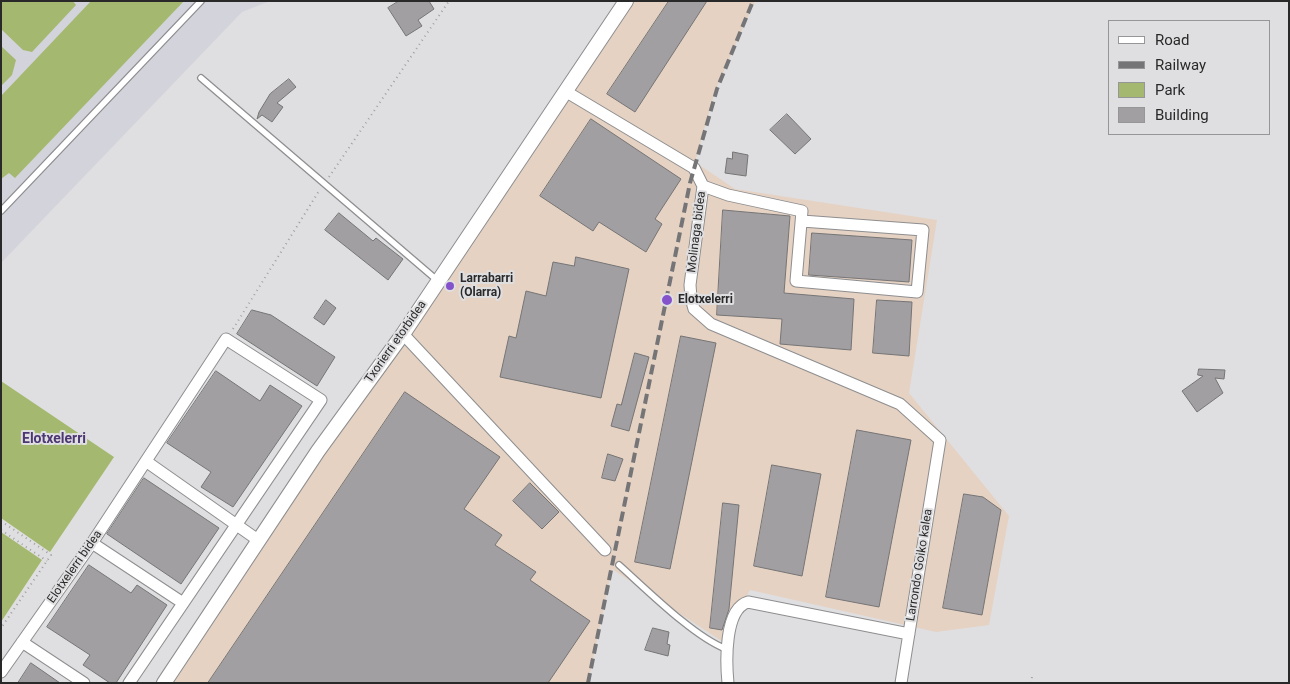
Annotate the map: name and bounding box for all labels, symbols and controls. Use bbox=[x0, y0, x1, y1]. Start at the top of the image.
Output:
legend bbox=[1108, 20, 1270, 135]
text: Road bbox=[1155, 31, 1189, 49]
text: Railway bbox=[1155, 56, 1206, 74]
text: Park bbox=[1155, 81, 1185, 99]
text: Building bbox=[1155, 106, 1209, 124]
street label: Molinaga bidea bbox=[685, 190, 709, 274]
place label: Larrabarri (Olarra) bbox=[460, 272, 513, 300]
marker: Larrabarri (Olarra) bbox=[444, 280, 456, 292]
marker: Elotxelerri bbox=[660, 293, 674, 307]
place label: Elotxelerri bbox=[678, 293, 733, 307]
street label: Txorierri etorbidea bbox=[362, 298, 430, 386]
district label: Elotxelerri bbox=[22, 431, 86, 447]
street label: Larrondo Goiko kalea bbox=[904, 508, 936, 622]
street label: Elotxelerri bidea bbox=[45, 528, 105, 606]

